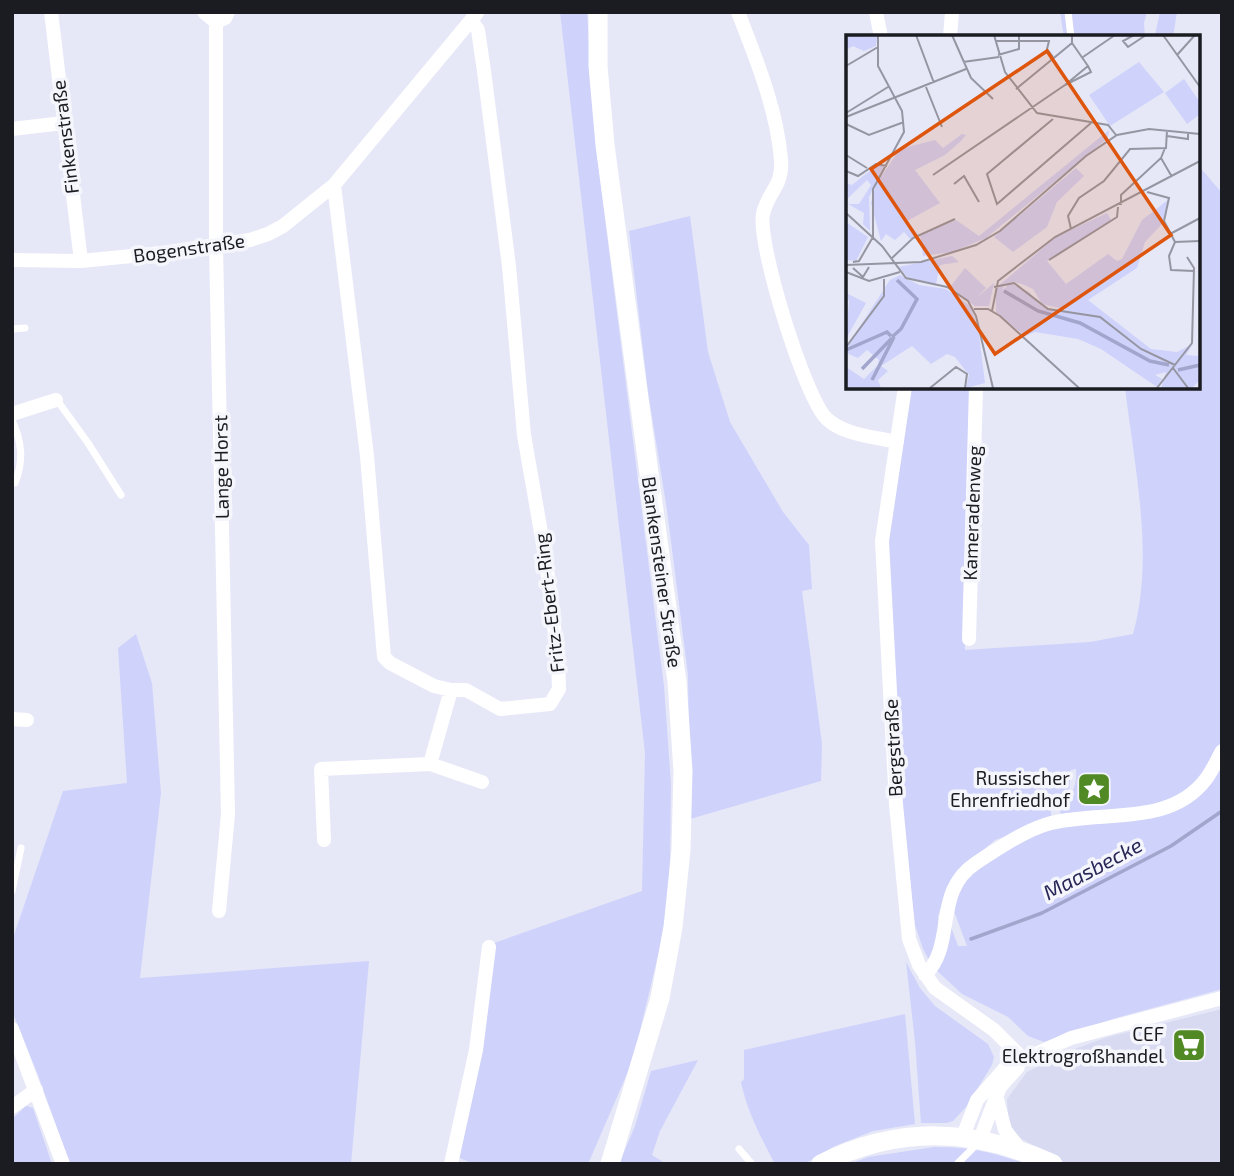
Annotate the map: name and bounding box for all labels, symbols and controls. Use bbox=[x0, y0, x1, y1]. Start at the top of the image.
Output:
inset map bbox=[846, 35, 1199, 388]
street label: Finkenstraße bbox=[46, 79, 83, 195]
street label: Bogenstraße bbox=[132, 228, 246, 267]
street label: Lange Horst bbox=[208, 415, 233, 519]
street label: Kameradenweg bbox=[958, 445, 985, 581]
street label: Blankensteiner Straße bbox=[638, 475, 687, 669]
street label: Fritz-Ebert-Ring bbox=[528, 532, 568, 674]
street label: Bergstraße bbox=[878, 698, 907, 798]
place label: Russischer Ehrenfriedhof bbox=[950, 766, 1071, 811]
place icon: Russischer Ehrenfriedhof bbox=[1075, 770, 1113, 808]
water label: Maasbecke bbox=[1038, 831, 1146, 904]
place label: CEF Elektrogroßhandel bbox=[1002, 1022, 1164, 1067]
supermarket icon: CEF Elektrogroßhandel bbox=[1170, 1026, 1208, 1064]

